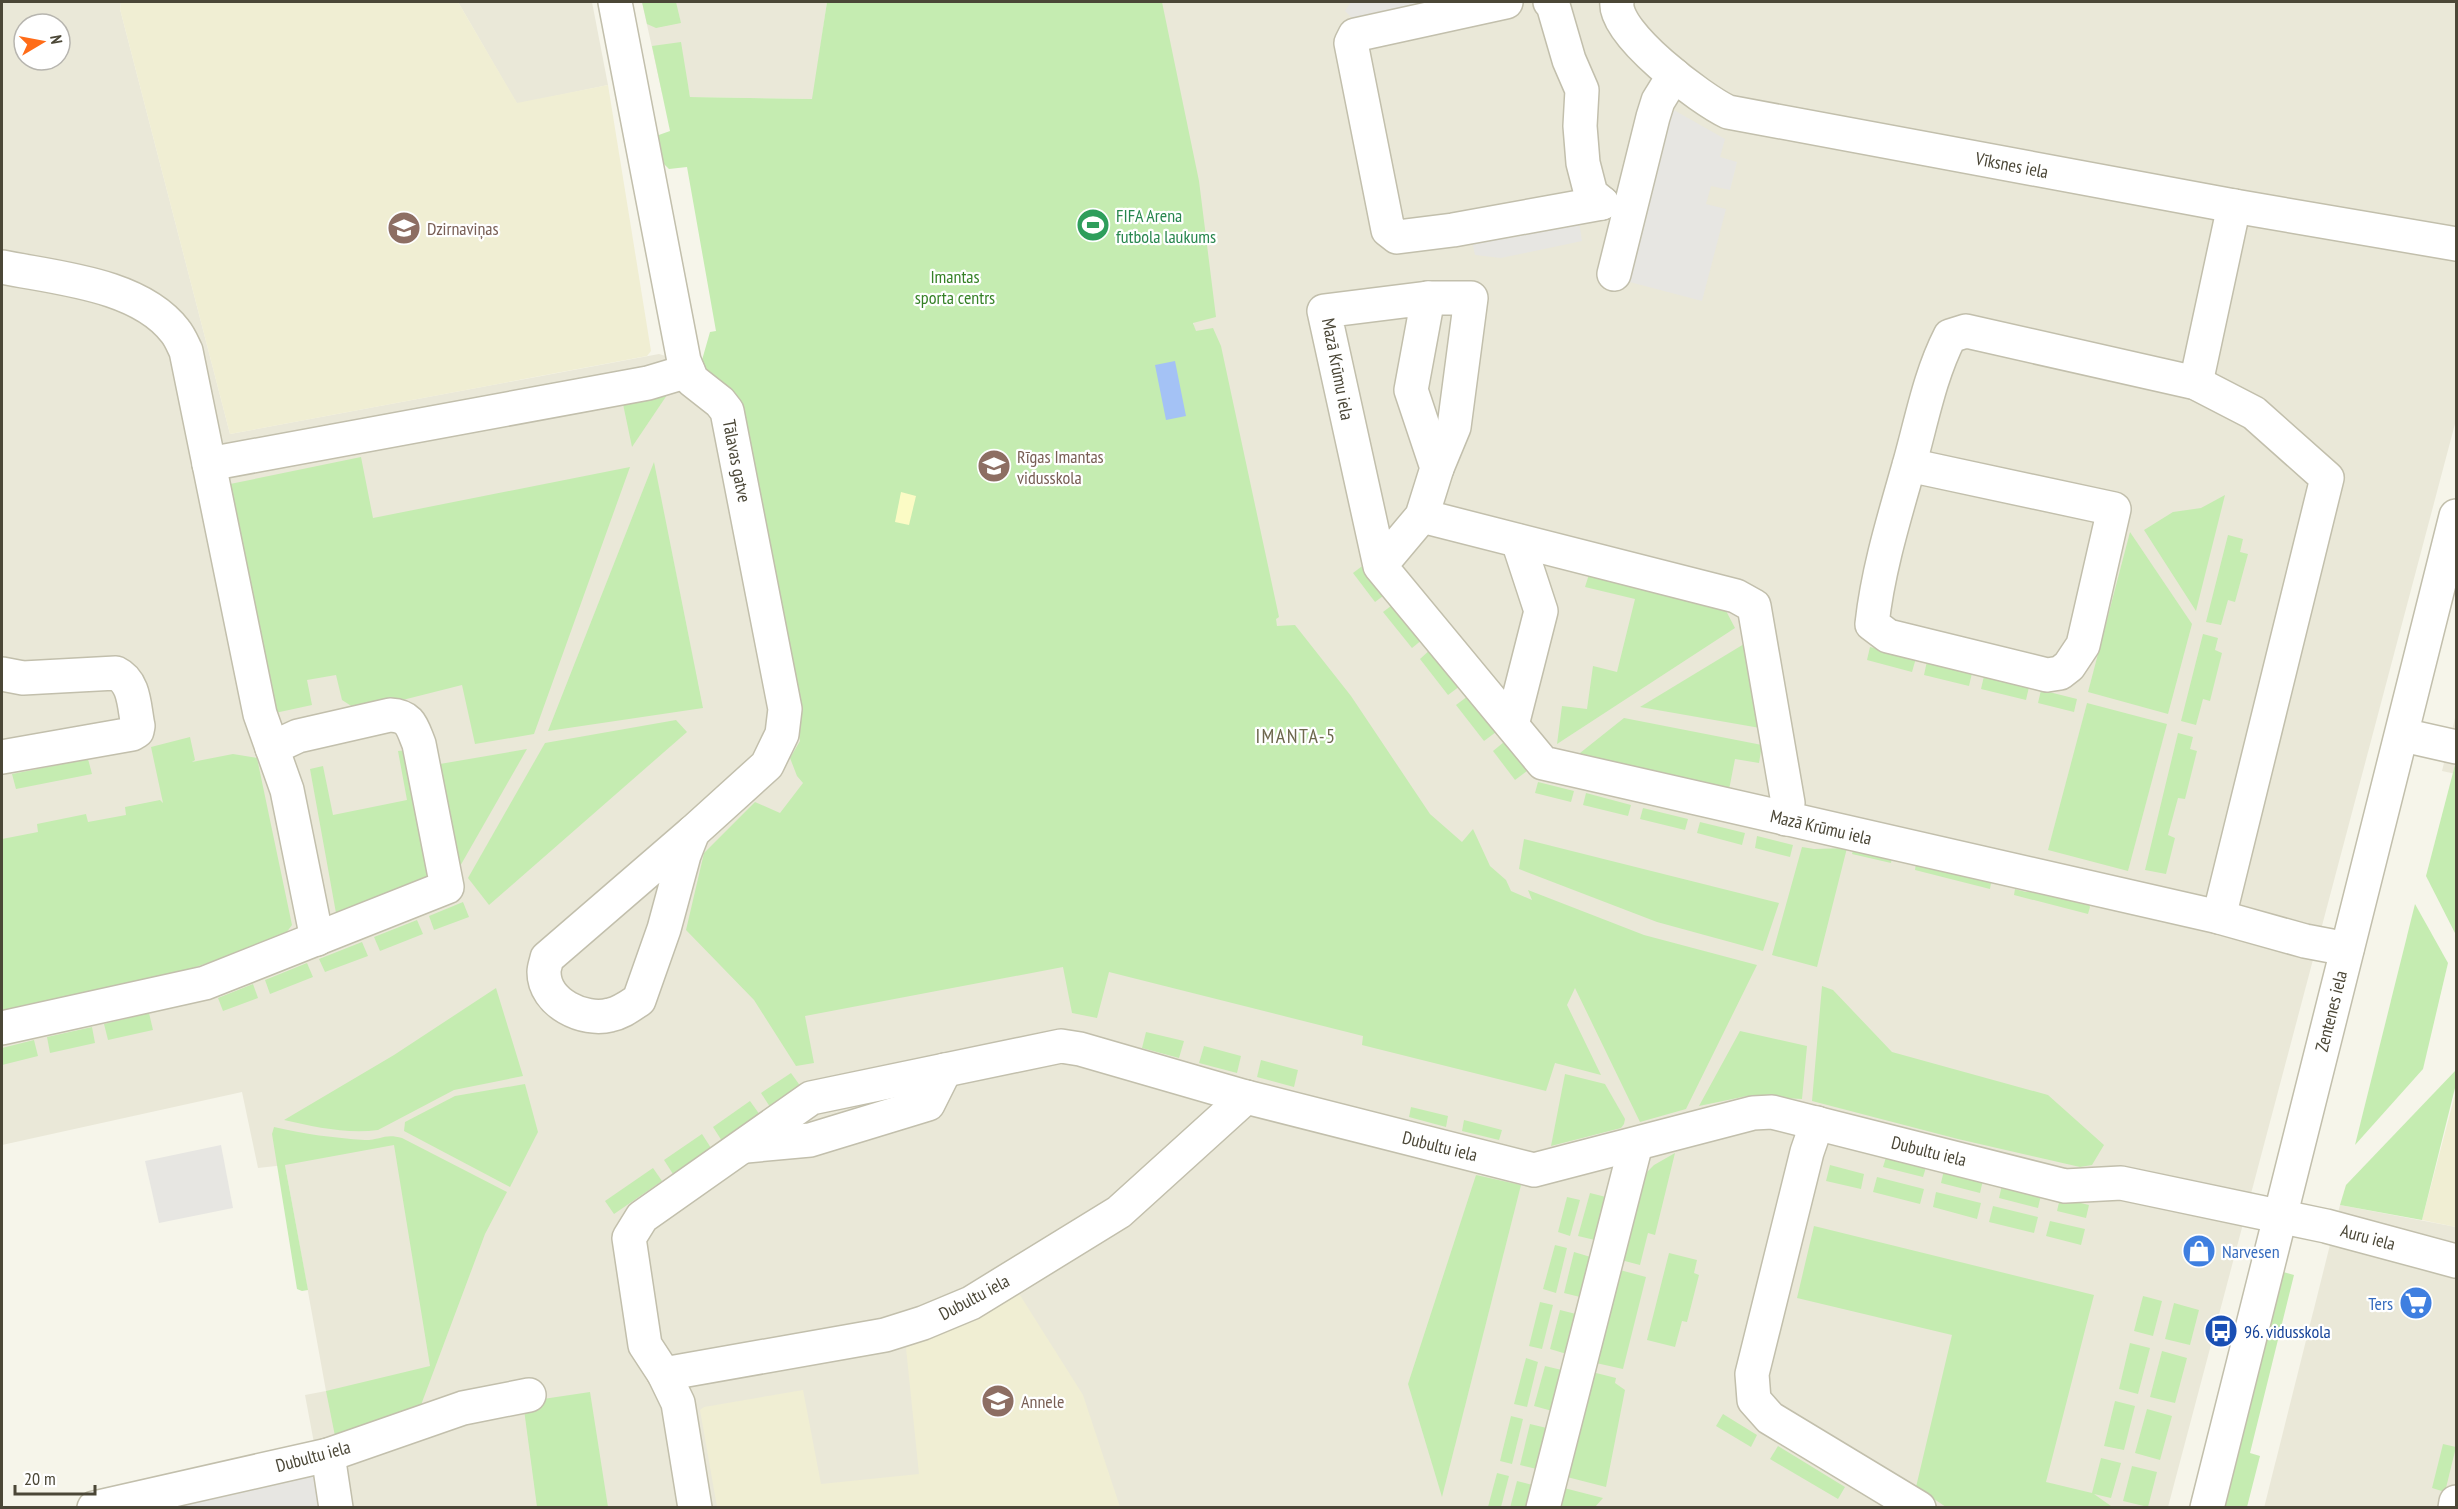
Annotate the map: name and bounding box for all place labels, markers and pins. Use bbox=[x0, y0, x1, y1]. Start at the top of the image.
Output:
place label: FIFA Arena futbola laukums bbox=[1116, 204, 1216, 248]
sports icon: FIFA Arena futbola laukums bbox=[1075, 207, 1111, 243]
school or university icon: Dzirnaviņas bbox=[386, 210, 422, 246]
place label: Dzirnaviņas bbox=[427, 217, 499, 240]
place label: Rīgas Imantas vidusskola bbox=[1017, 445, 1104, 489]
school or university icon: Rīgas Imantas vidusskola bbox=[976, 448, 1012, 484]
shop icon: Narvesen bbox=[2181, 1233, 2217, 1269]
place label: Narvesen bbox=[2222, 1240, 2280, 1263]
supermarket icon: Ters bbox=[2398, 1285, 2434, 1321]
place label: Ters bbox=[2368, 1292, 2393, 1315]
bus stop icon: 96. vidusskola bbox=[2203, 1313, 2239, 1349]
place label: 96. vidusskola bbox=[2244, 1320, 2331, 1343]
school or university icon: Annele bbox=[980, 1383, 1016, 1419]
place label: Annele bbox=[1021, 1390, 1064, 1413]

